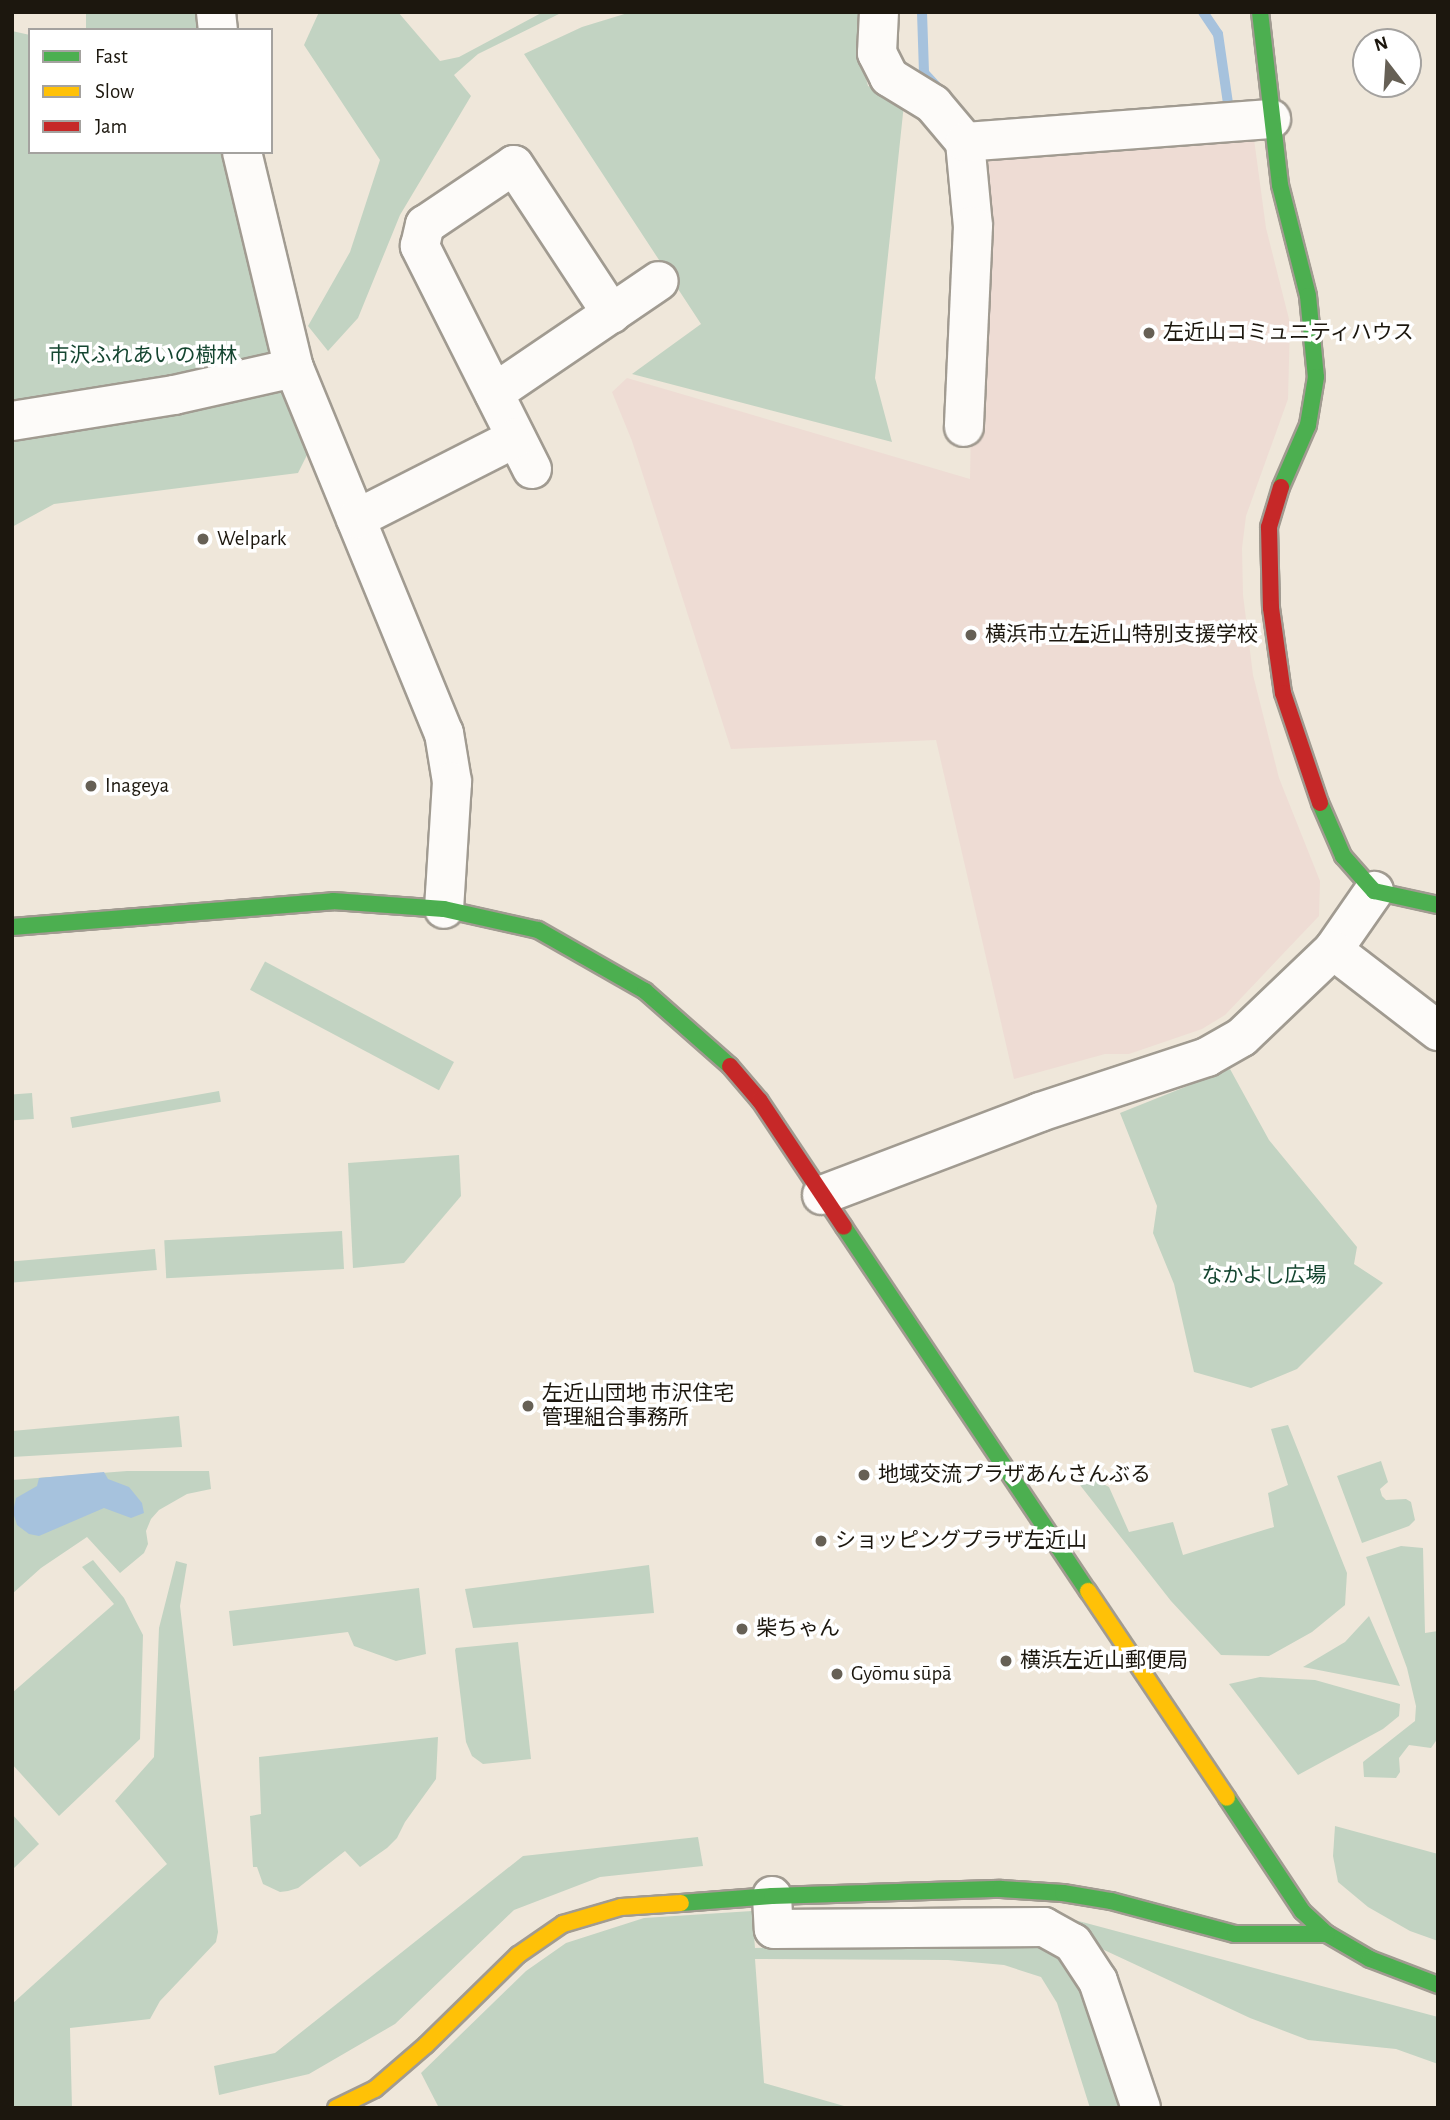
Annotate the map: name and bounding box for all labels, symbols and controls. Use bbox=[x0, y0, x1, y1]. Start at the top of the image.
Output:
legend bbox=[28, 28, 273, 154]
north arrow bbox=[1352, 28, 1422, 98]
text: N bbox=[1372, 33, 1390, 55]
text: Fast bbox=[95, 46, 128, 67]
text: Slow bbox=[95, 81, 134, 102]
text: Jam bbox=[95, 116, 127, 137]
place label: 左近山コミュニティハウス bbox=[1163, 320, 1415, 346]
marker: 左近山コミュニティハウス bbox=[1141, 325, 1157, 341]
park label: 市沢ふれあいの樹林 bbox=[49, 343, 237, 369]
place label: Welpark bbox=[217, 526, 286, 552]
marker: Welpark bbox=[195, 531, 211, 547]
place label: 横浜市立左近山特別支援学校 bbox=[985, 622, 1258, 648]
marker: 横浜市立左近山特別支援学校 bbox=[963, 627, 979, 643]
place label: Inageya bbox=[105, 773, 169, 799]
marker: Inageya bbox=[83, 778, 99, 794]
park label: なかよし広場 bbox=[1201, 1263, 1327, 1289]
place label: 左近山団地 市沢住宅 管理組合事務所 bbox=[542, 1381, 734, 1431]
marker: 左近山団地 市沢住宅 管理組合事務所 bbox=[520, 1398, 536, 1414]
place label: 地域交流プラザあんさんぶる bbox=[878, 1462, 1151, 1488]
marker: 地域交流プラザあんさんぶる bbox=[856, 1467, 872, 1483]
place label: ショッピングプラザ左近山 bbox=[835, 1528, 1087, 1554]
marker: ショッピングプラザ左近山 bbox=[813, 1533, 829, 1549]
place label: 柴ちゃん bbox=[756, 1616, 840, 1642]
marker: 柴ちゃん bbox=[734, 1621, 750, 1637]
place label: 横浜左近山郵便局 bbox=[1020, 1648, 1188, 1674]
marker: 横浜左近山郵便局 bbox=[998, 1653, 1014, 1669]
place label: Gyōmu sūpā bbox=[851, 1661, 952, 1687]
marker: Gyōmu sūpā bbox=[829, 1666, 845, 1682]

